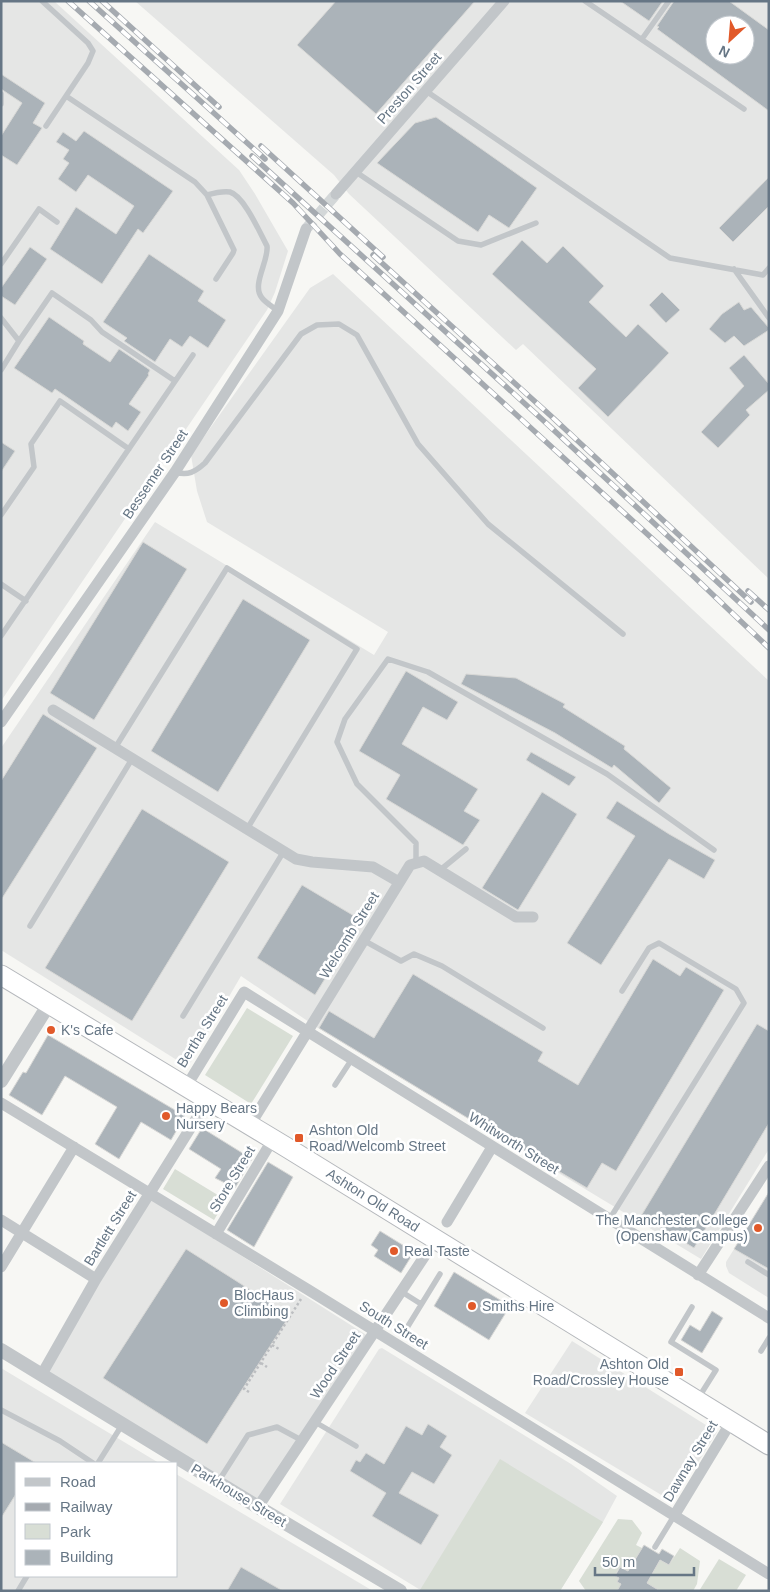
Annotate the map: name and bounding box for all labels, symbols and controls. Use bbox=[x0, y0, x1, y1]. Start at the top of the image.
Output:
north arrow bbox=[705, 15, 755, 65]
text: N bbox=[716, 42, 732, 61]
street label: Preston Street bbox=[374, 49, 444, 127]
street label: Bessemer Street bbox=[119, 426, 191, 522]
street label: Welcomb Street bbox=[316, 889, 382, 981]
street label: Bertha Street bbox=[173, 992, 231, 1070]
place label: K's Cafe bbox=[61, 1022, 114, 1038]
marker: K's Cafe bbox=[45, 1024, 57, 1036]
place label: Happy Bears Nursery bbox=[176, 1100, 257, 1132]
street label: Whitworth Street bbox=[466, 1109, 562, 1177]
marker: Happy Bears Nursery bbox=[160, 1110, 172, 1122]
place label: Ashton Old Road/Welcomb Street bbox=[309, 1122, 446, 1154]
marker: Ashton Old Road/Welcomb Street bbox=[293, 1132, 305, 1144]
street label: Store Street bbox=[206, 1143, 258, 1215]
street label: Ashton Old Road bbox=[324, 1165, 422, 1235]
street label: Bartlett Street bbox=[81, 1187, 140, 1269]
place label: The Manchester College (Openshaw Campus) bbox=[595, 1212, 748, 1244]
marker: The Manchester College (Openshaw Campus) bbox=[752, 1222, 764, 1234]
place label: Real Taste bbox=[404, 1243, 470, 1259]
marker: Real Taste bbox=[388, 1245, 400, 1257]
place label: BlocHaus Climbing bbox=[234, 1287, 294, 1319]
marker: BlocHaus Climbing bbox=[218, 1297, 230, 1309]
street label: South Street bbox=[357, 1298, 431, 1352]
place label: Smiths Hire bbox=[482, 1298, 555, 1314]
marker: Smiths Hire bbox=[466, 1300, 478, 1312]
street label: Wood Street bbox=[307, 1328, 363, 1402]
place label: Ashton Old Road/Crossley House bbox=[533, 1356, 669, 1388]
marker: Ashton Old Road/Crossley House bbox=[673, 1366, 685, 1378]
street label: Dawnay Street bbox=[659, 1417, 721, 1504]
street label: Parkhouse Street bbox=[189, 1460, 290, 1530]
legend bbox=[15, 1462, 178, 1577]
text: Road bbox=[60, 1473, 96, 1490]
text: Railway bbox=[60, 1498, 113, 1515]
text: Park bbox=[60, 1523, 91, 1540]
scale bar bbox=[595, 1544, 694, 1576]
text: Building bbox=[60, 1548, 113, 1565]
text: 50 m bbox=[602, 1553, 635, 1570]

